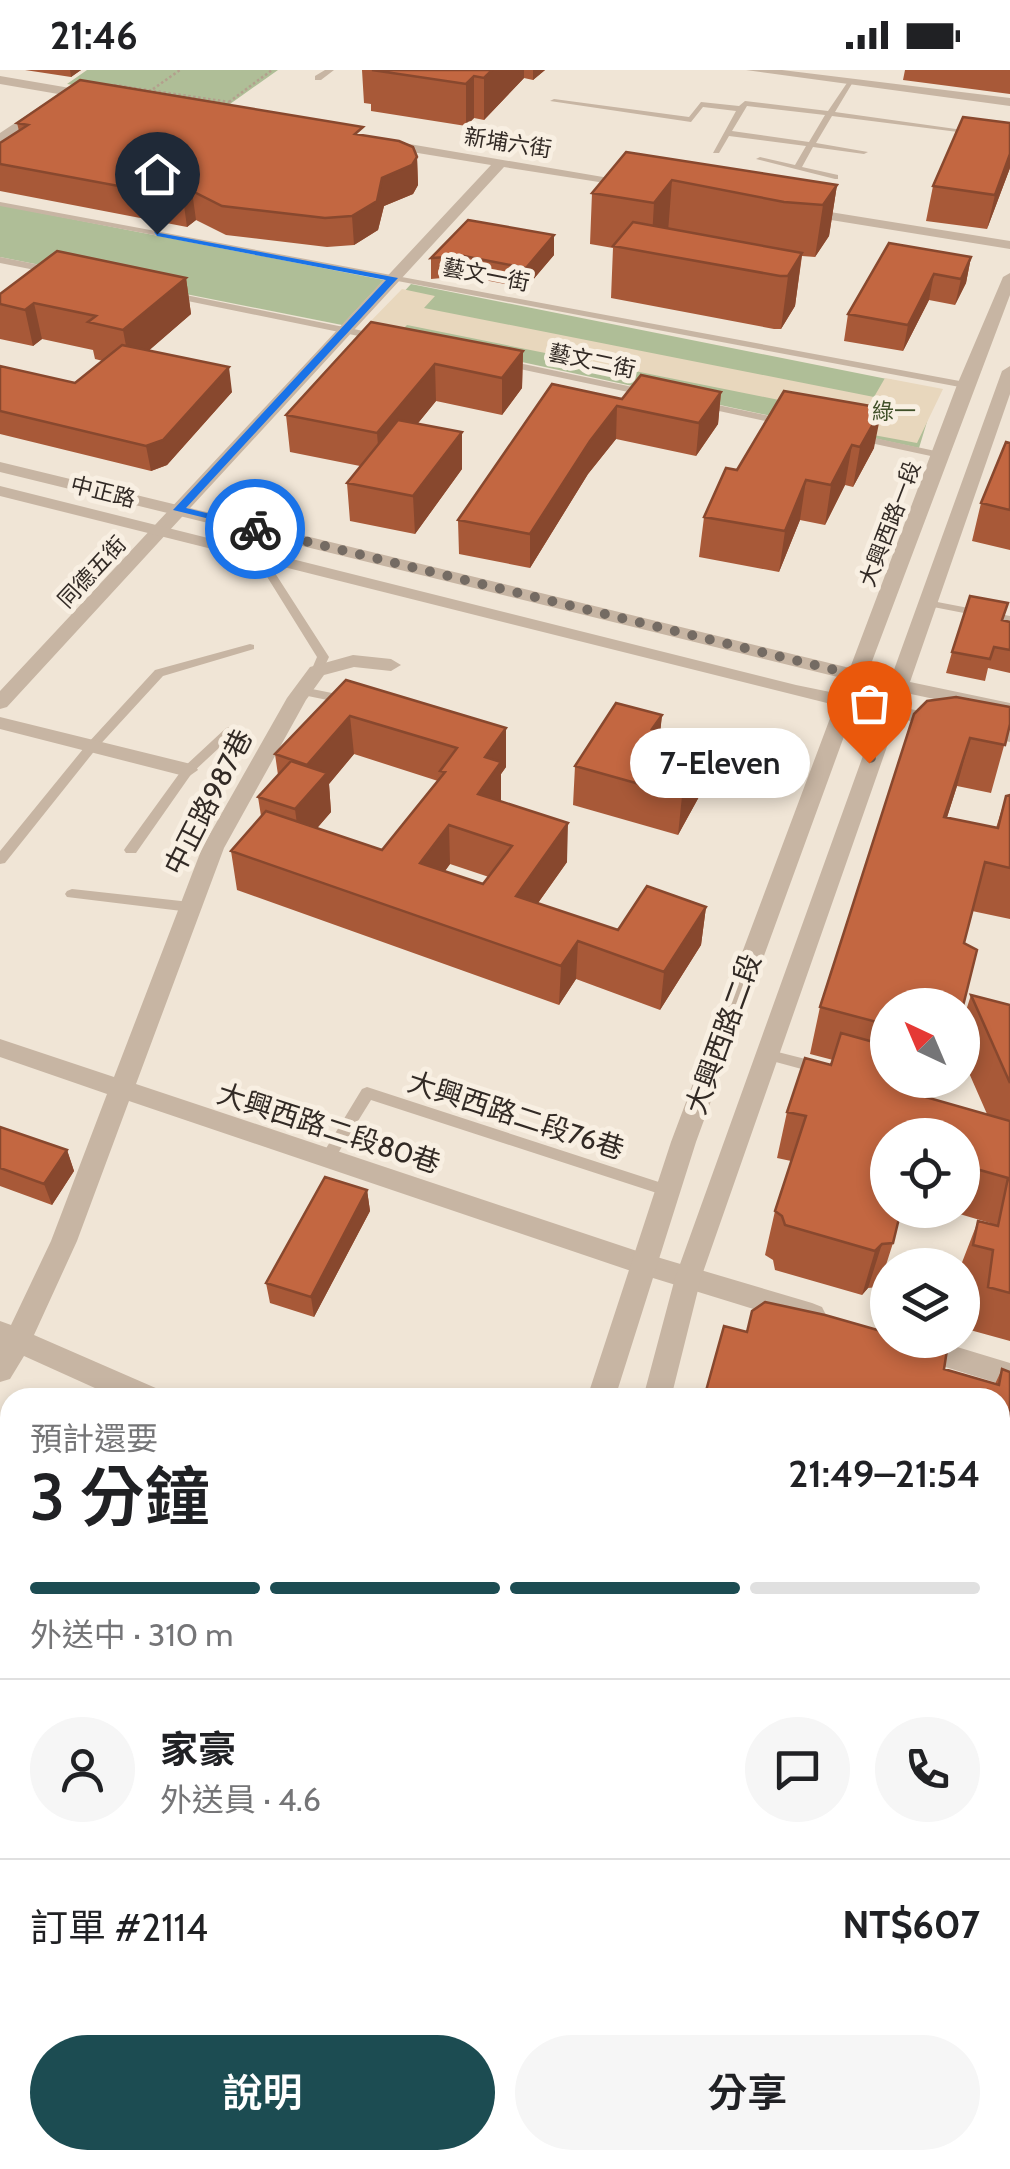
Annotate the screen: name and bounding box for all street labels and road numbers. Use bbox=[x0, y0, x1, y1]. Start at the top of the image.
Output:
street label: 新埔六街 bbox=[462, 123, 554, 163]
street label: 藝文一街 bbox=[440, 253, 532, 297]
street label: 藝文二街 bbox=[546, 339, 638, 383]
street label: 大興西路一段 bbox=[854, 458, 926, 590]
street label: 中正路 bbox=[68, 471, 138, 513]
street label: 同德五街 bbox=[52, 531, 132, 613]
street label: 中正路987巷 bbox=[157, 723, 259, 881]
street label: 大興西路二段 bbox=[678, 949, 768, 1119]
street label: 大興西路二段76巷 bbox=[404, 1064, 628, 1166]
street label: 大興西路二段80巷 bbox=[213, 1076, 445, 1180]

